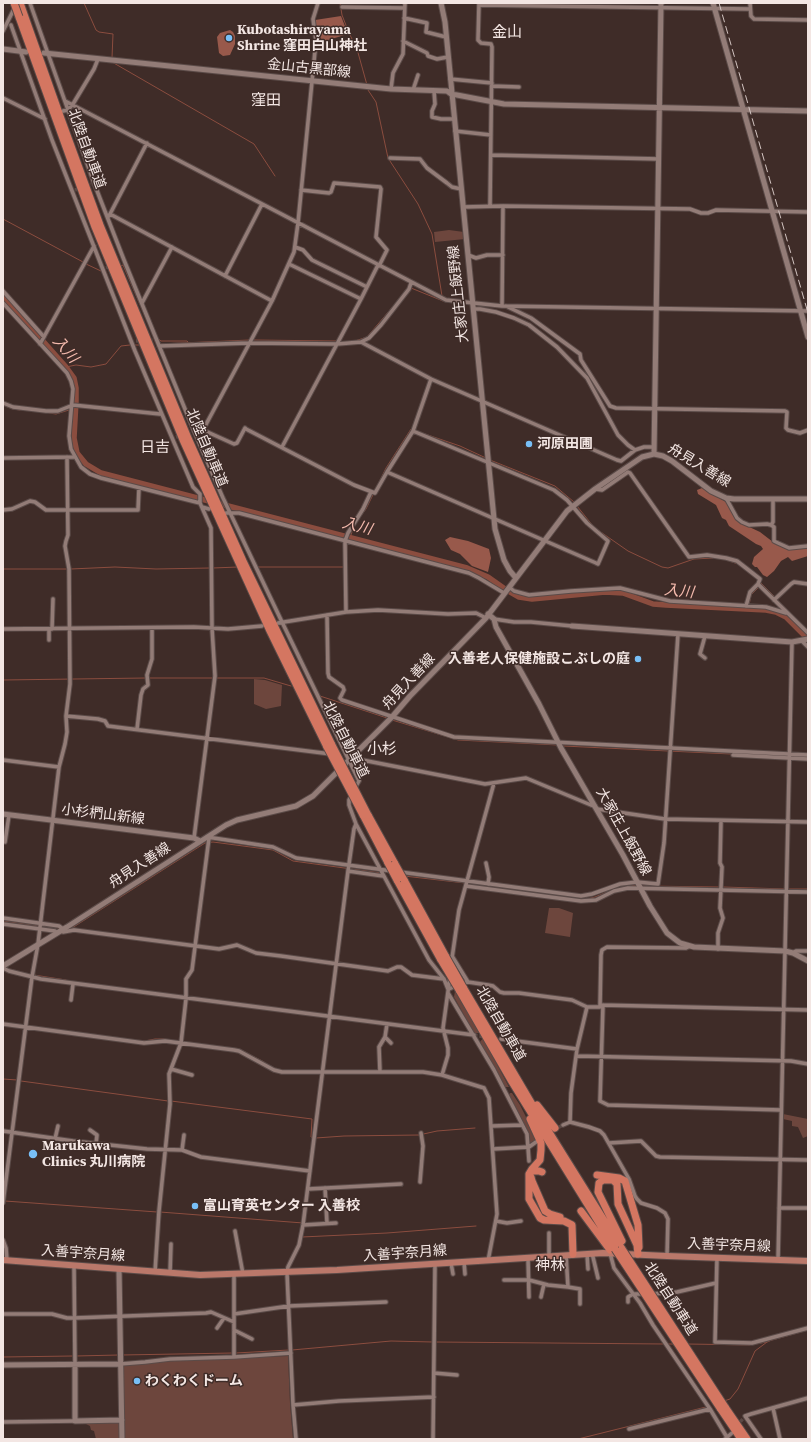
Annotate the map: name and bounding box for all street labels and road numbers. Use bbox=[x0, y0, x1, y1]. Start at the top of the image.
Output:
street label: 金山古黒部線 bbox=[266, 56, 352, 82]
street label: 北陸自動車道 bbox=[64, 107, 108, 191]
street label: 大家庄上飯野線 bbox=[446, 244, 472, 344]
street label: 北陸自動車道 bbox=[182, 406, 230, 490]
street label: 舟見入善線 bbox=[665, 441, 733, 491]
street label: 舟見入善線 bbox=[379, 651, 439, 713]
street label: 北陸自動車道 bbox=[318, 699, 372, 781]
street label: 大家庄上飯野線 bbox=[592, 785, 654, 879]
street label: 小杉椚山新線 bbox=[60, 802, 146, 828]
street label: 舟見入善線 bbox=[106, 840, 174, 892]
street label: 北陸自動車道 bbox=[472, 983, 528, 1065]
street label: 入善宇奈月線 bbox=[687, 1236, 771, 1256]
street label: 入善宇奈月線 bbox=[41, 1243, 125, 1265]
street label: 入善宇奈月線 bbox=[363, 1243, 447, 1265]
street label: 北陸自動車道 bbox=[640, 1259, 700, 1339]

